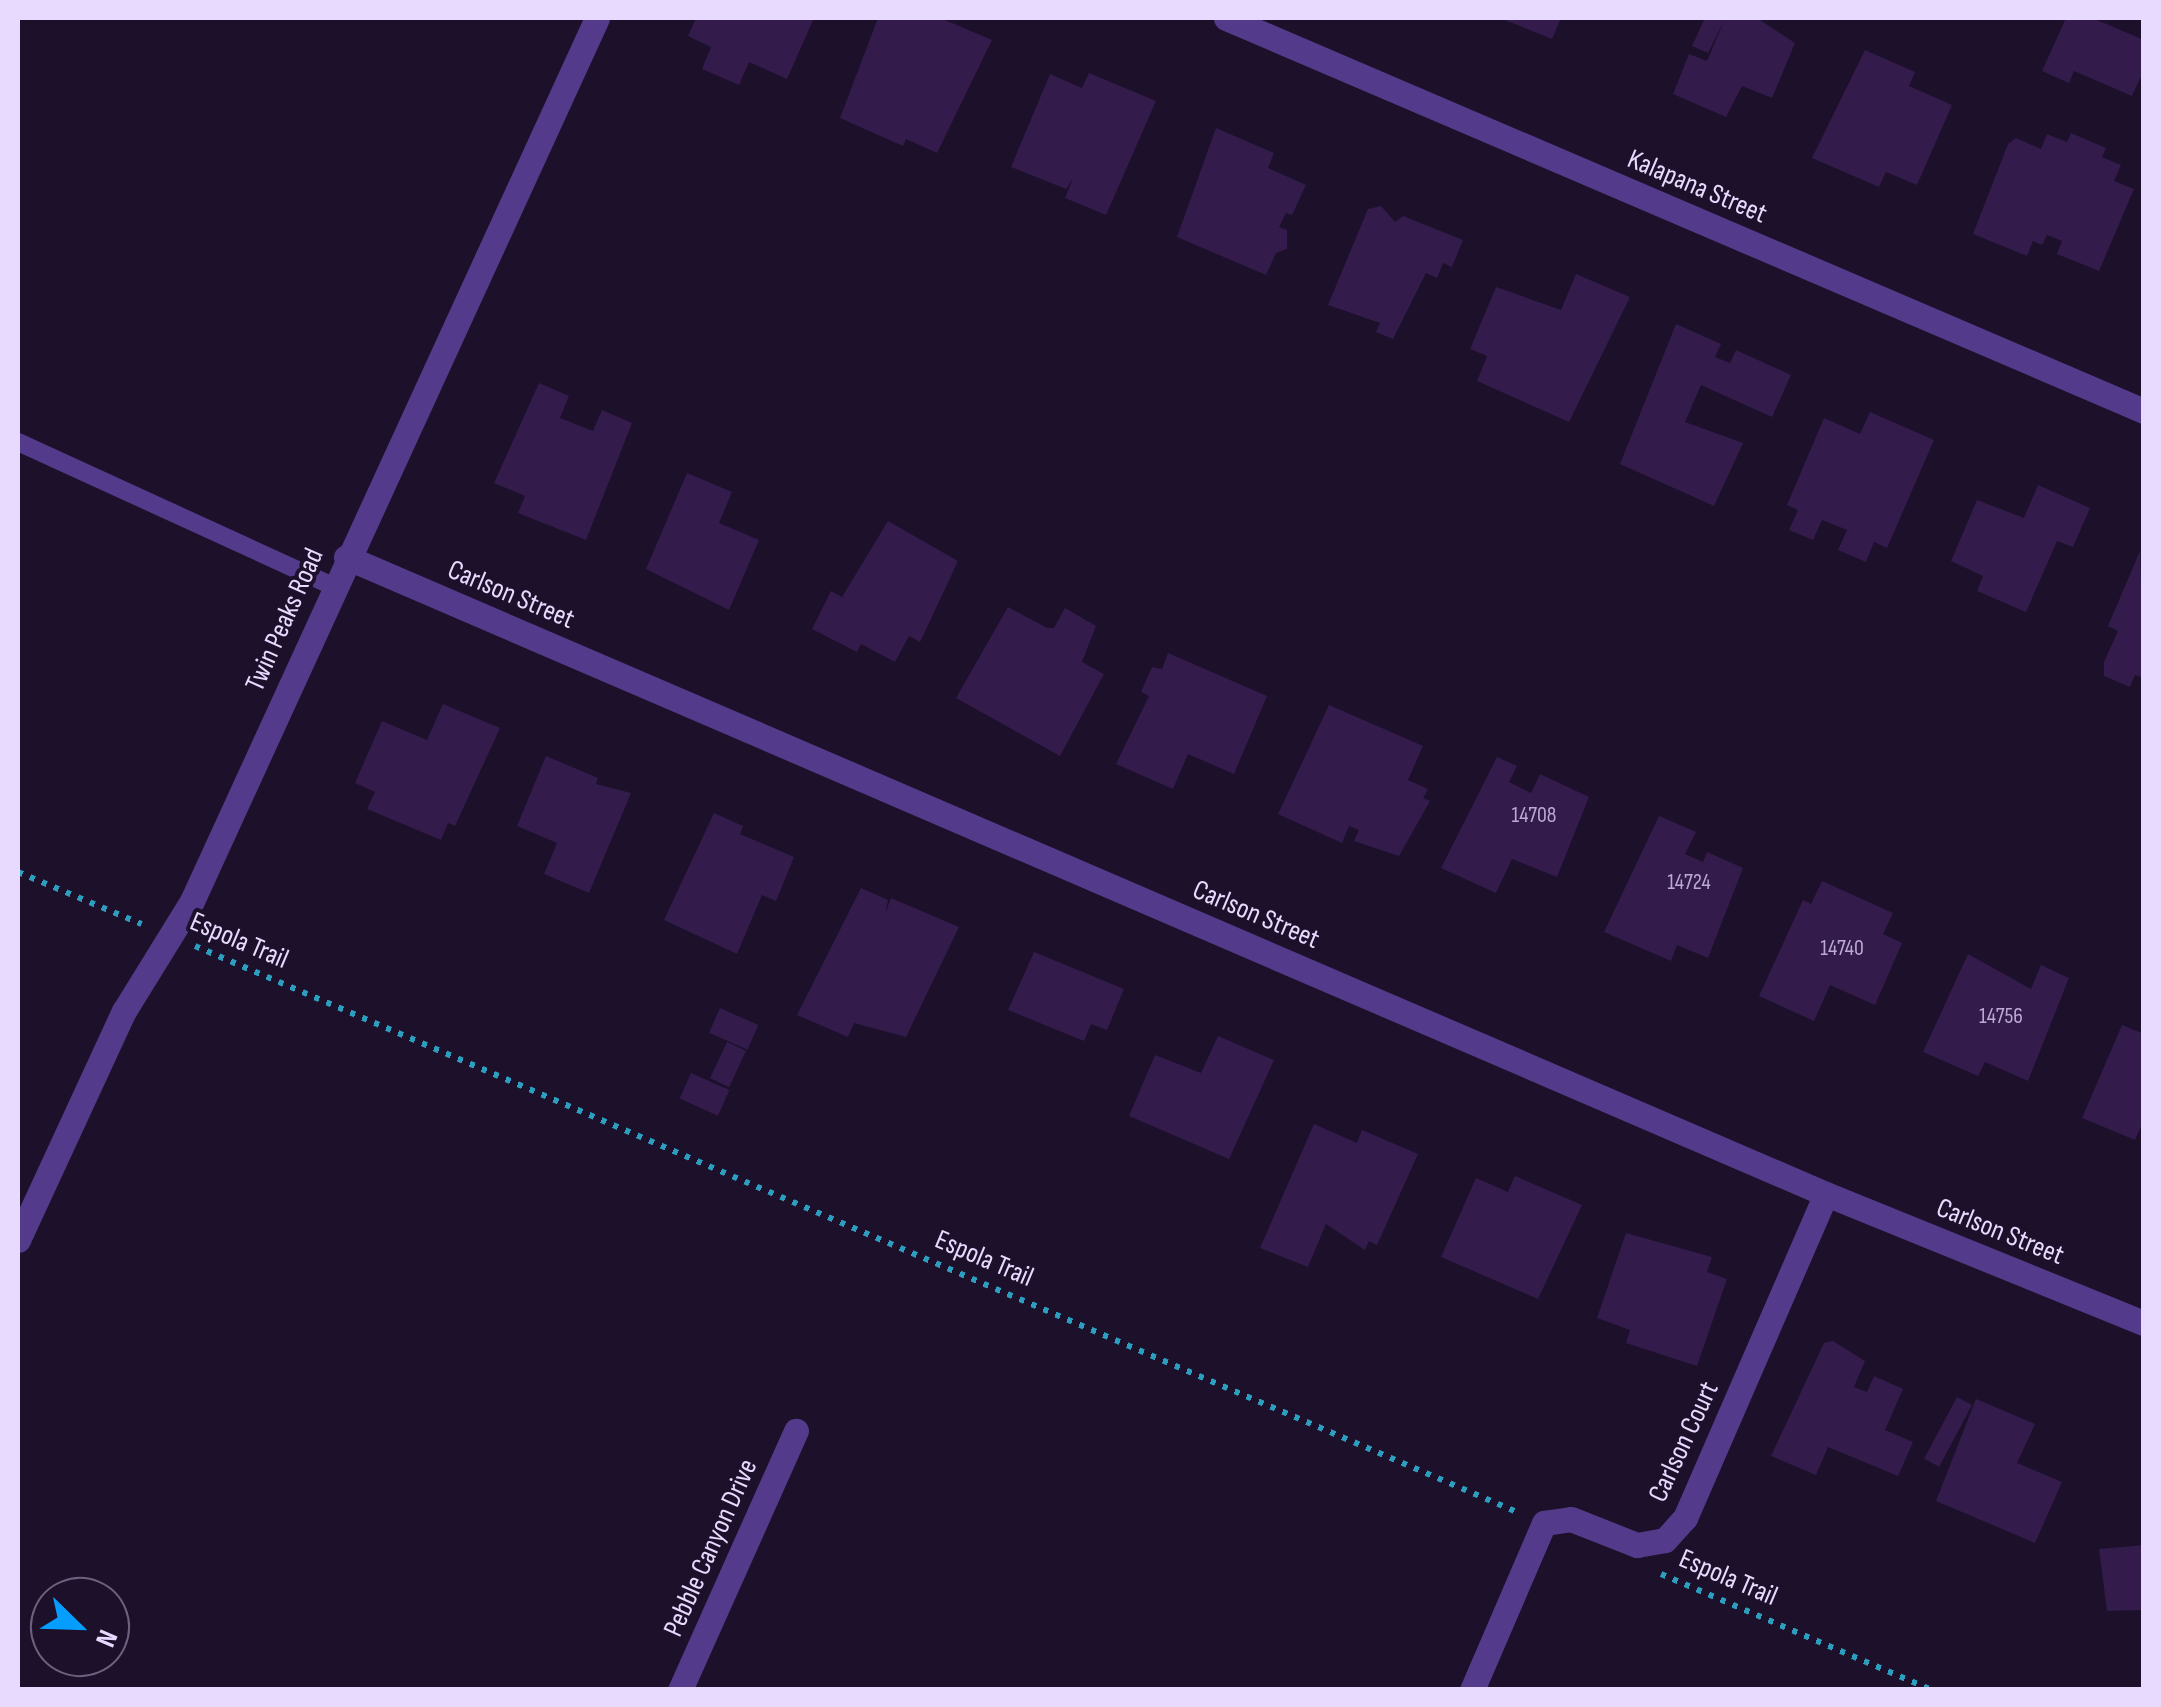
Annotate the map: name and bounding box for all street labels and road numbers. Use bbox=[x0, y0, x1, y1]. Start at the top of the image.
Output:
street label: Kalapana Street bbox=[1622, 143, 1772, 231]
street label: Twin Peaks Road bbox=[239, 543, 331, 697]
street label: Carlson Street bbox=[443, 553, 579, 637]
street label: Carlson Street bbox=[1188, 873, 1324, 957]
street label: Espola Trail bbox=[185, 905, 293, 977]
street label: Carlson Street bbox=[1931, 1191, 2069, 1273]
street label: Espola Trail bbox=[930, 1223, 1038, 1295]
street label: Carlson Court bbox=[1642, 1377, 1726, 1507]
street label: Pebble Canyon Drive bbox=[657, 1454, 765, 1642]
street label: Espola Trail bbox=[1674, 1542, 1782, 1614]

